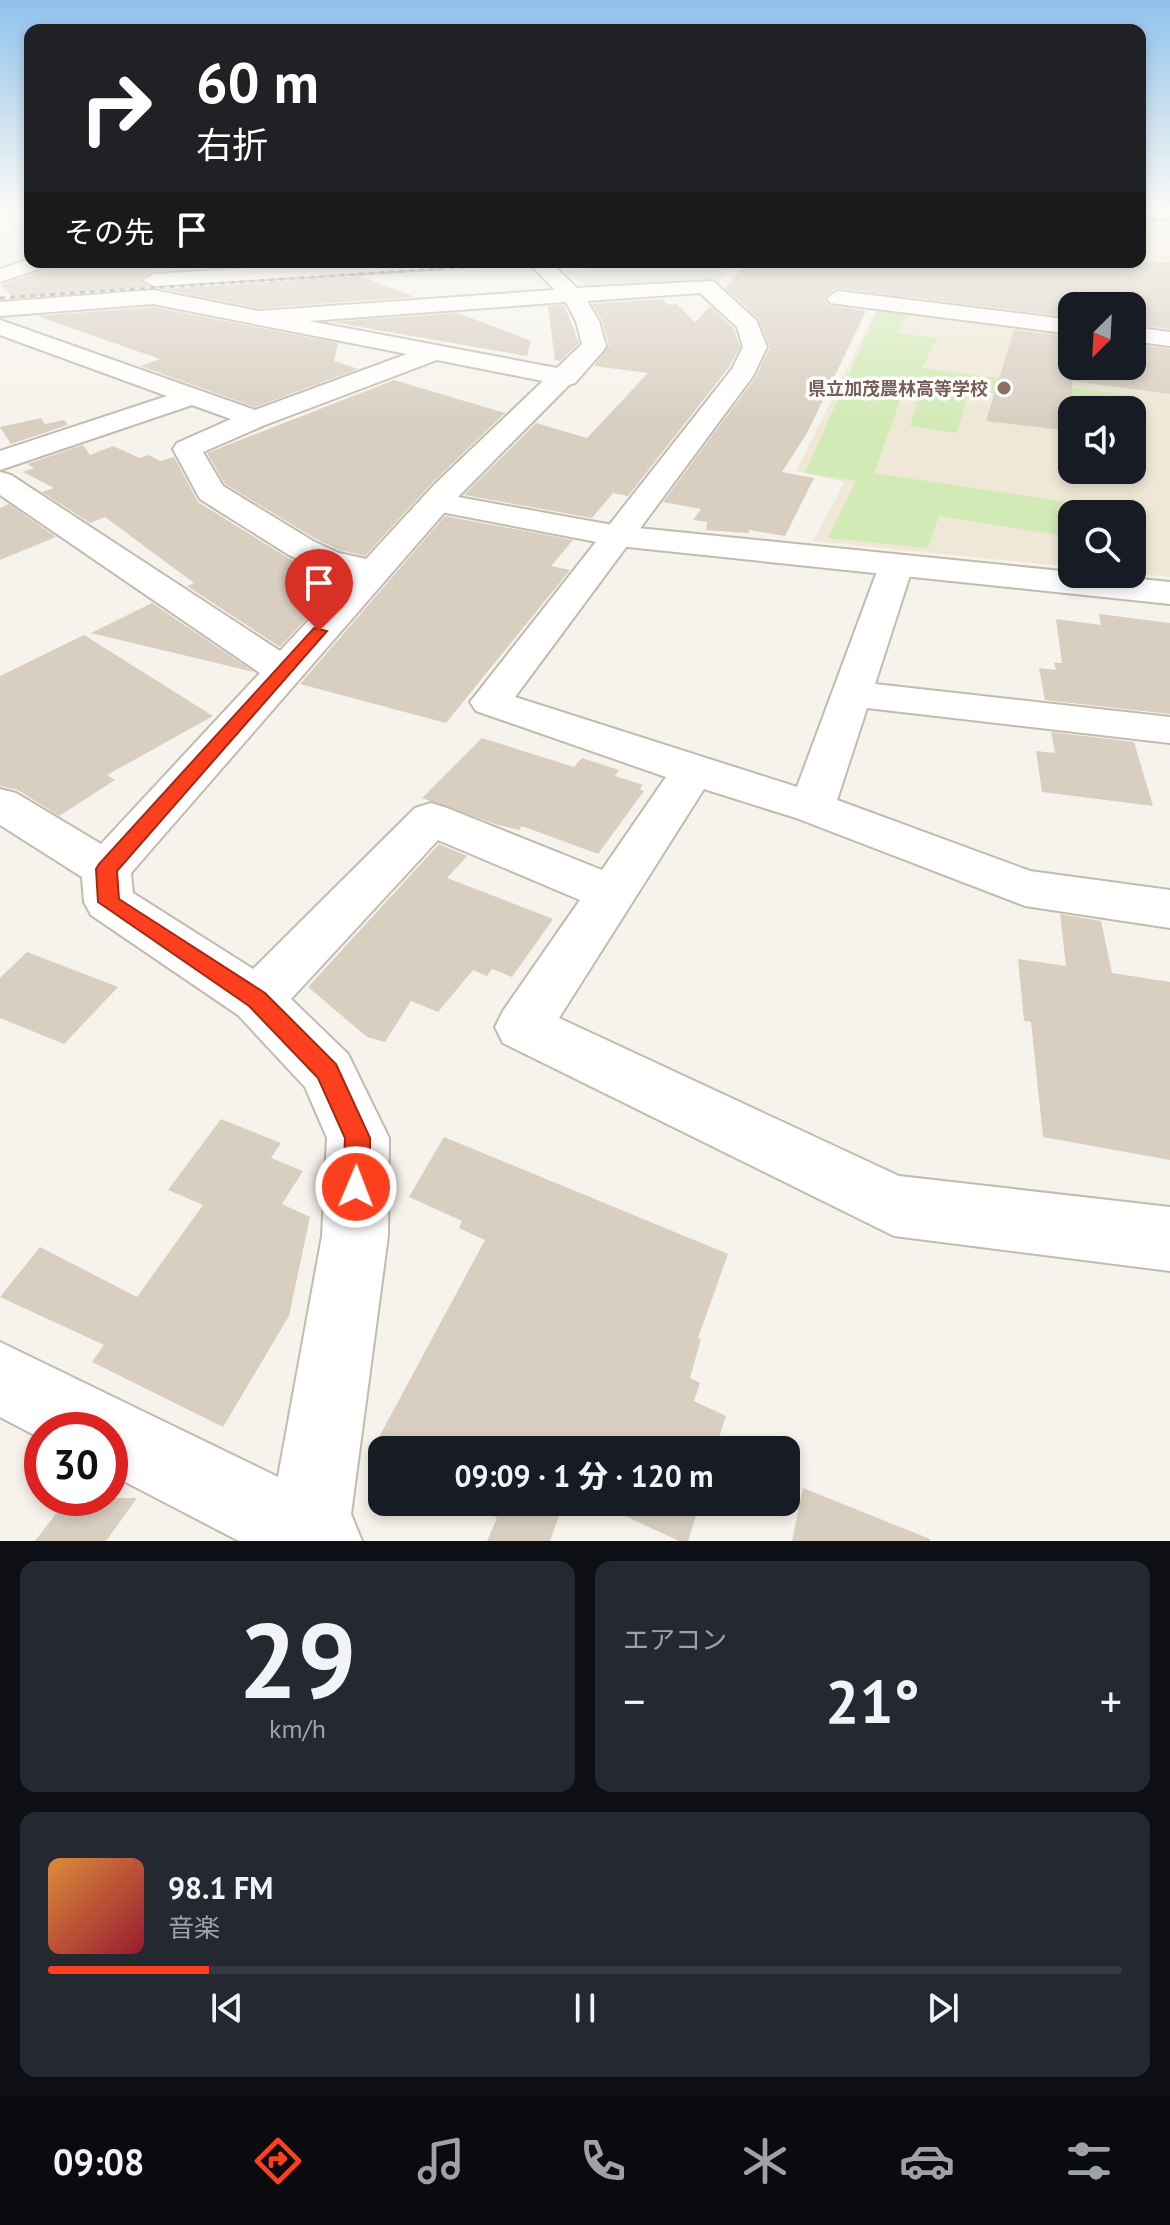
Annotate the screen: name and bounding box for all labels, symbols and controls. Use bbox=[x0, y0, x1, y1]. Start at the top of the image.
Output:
text: 60 m bbox=[196, 46, 319, 118]
icon: right bbox=[64, 56, 168, 160]
text: 右折 bbox=[196, 121, 268, 168]
icon: arrive bbox=[170, 208, 214, 252]
text: その先 bbox=[64, 212, 154, 251]
north arrow bbox=[1058, 292, 1146, 380]
map controls bbox=[1058, 292, 1146, 588]
place label: 県立加茂農林高等学校 bbox=[808, 377, 988, 400]
marker: 県立加茂農林高等学校 bbox=[995, 379, 1013, 397]
button: sound bbox=[1058, 396, 1146, 484]
button: search bbox=[1058, 500, 1146, 588]
pin bbox=[285, 549, 353, 631]
icon: arrive bbox=[297, 561, 341, 605]
position arrow bbox=[314, 1145, 398, 1229]
speed limit sign: 30 bbox=[24, 1412, 128, 1516]
text: 09:09 · 1 分 · 120 m bbox=[454, 1456, 714, 1495]
text: 29 bbox=[239, 1592, 356, 1727]
text: エアコン bbox=[623, 1623, 727, 1656]
text: 21° bbox=[825, 1662, 920, 1740]
text: − bbox=[623, 1672, 645, 1729]
text: + bbox=[1100, 1672, 1122, 1729]
text: km/h bbox=[269, 1712, 326, 1745]
text: 98.1 FM bbox=[168, 1868, 273, 1907]
text: 音楽 bbox=[168, 1911, 220, 1944]
icon: previous bbox=[205, 1986, 249, 2030]
icon: pause bbox=[563, 1986, 607, 2030]
icon: next bbox=[921, 1986, 965, 2030]
icon: directions bbox=[250, 2133, 306, 2189]
icon: music bbox=[413, 2133, 469, 2189]
icon: phone bbox=[575, 2133, 631, 2189]
icon: climate bbox=[737, 2133, 793, 2189]
icon: car bbox=[899, 2133, 955, 2189]
icon: filters bbox=[1061, 2133, 1117, 2189]
text: 09:08 bbox=[53, 2138, 144, 2185]

